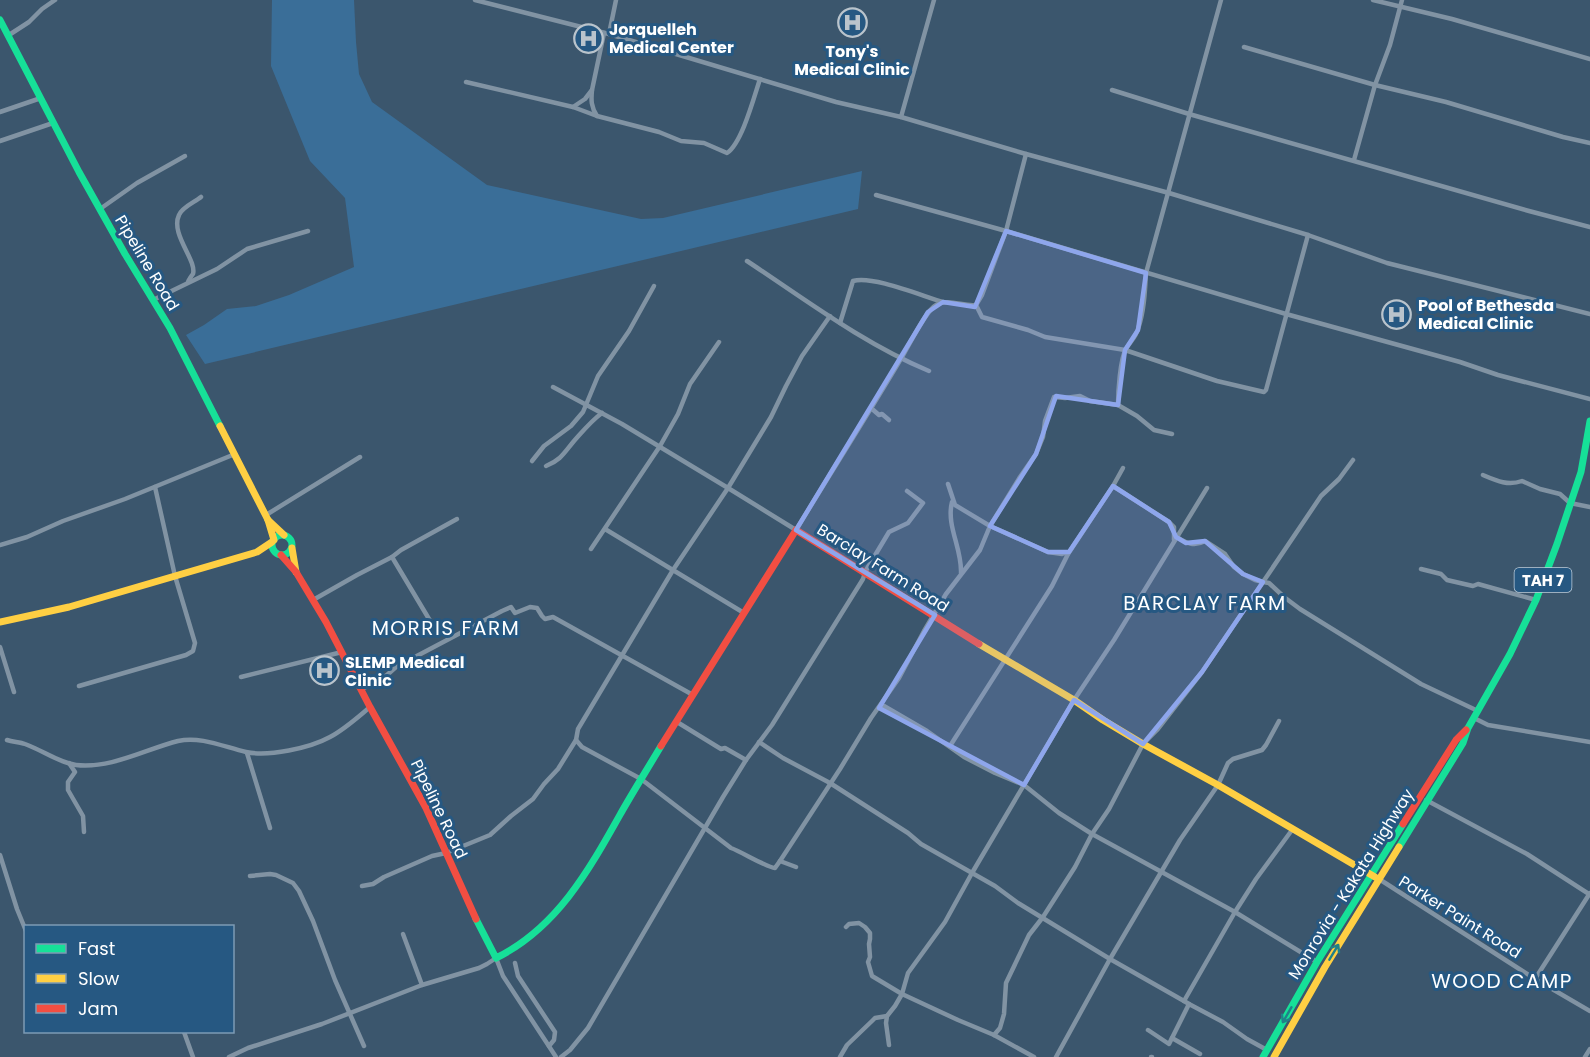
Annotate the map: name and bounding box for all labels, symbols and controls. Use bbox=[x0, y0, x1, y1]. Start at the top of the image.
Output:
hospital icon: Tony's Medical Clinic bbox=[836, 7, 868, 39]
place label: Jorquelleh Medical Center bbox=[609, 18, 734, 59]
hospital icon: Jorquelleh Medical Center bbox=[572, 22, 604, 54]
place label: Tony's Medical Clinic bbox=[794, 40, 910, 81]
street label: Pipeline Road bbox=[109, 211, 185, 315]
place label: Pool of Bethesda Medical Clinic bbox=[1418, 294, 1554, 335]
hospital icon: Pool of Bethesda Medical Clinic bbox=[1381, 298, 1413, 330]
street label: Barclay Farm Road bbox=[813, 518, 953, 618]
road number: TAH 7 bbox=[1514, 568, 1572, 592]
district label: BARCLAY FARM bbox=[1123, 589, 1287, 617]
district label: MORRIS FARM bbox=[372, 614, 520, 642]
place label: SLEMP Medical Clinic bbox=[345, 651, 465, 692]
hospital icon: SLEMP Medical Clinic bbox=[308, 655, 340, 687]
street label: Pipeline Road bbox=[405, 755, 473, 863]
street label: Monrovia - Kakata Highway bbox=[1283, 784, 1419, 984]
street label: Parker Paint Road bbox=[1394, 870, 1526, 964]
legend bbox=[24, 925, 234, 1033]
text: Fast bbox=[78, 936, 115, 961]
one-way arrow bbox=[1329, 944, 1341, 961]
text: Slow bbox=[78, 966, 120, 991]
district label: WOOD CAMP bbox=[1431, 967, 1573, 995]
text: Jam bbox=[78, 996, 118, 1021]
one-way arrow bbox=[1281, 1006, 1293, 1023]

